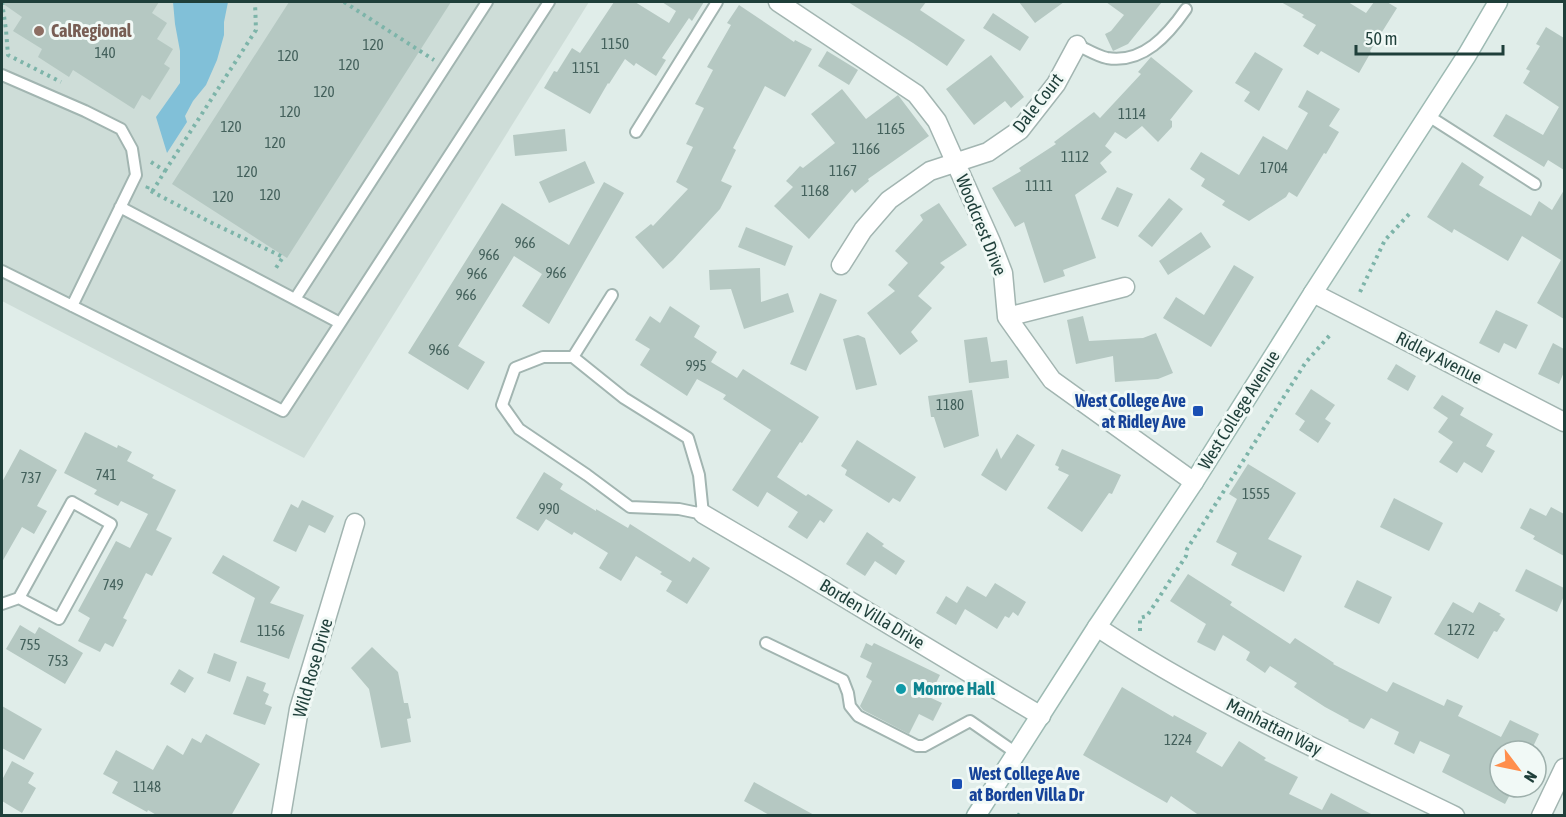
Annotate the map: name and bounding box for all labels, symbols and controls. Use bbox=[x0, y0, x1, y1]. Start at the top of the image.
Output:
scale bar bbox=[1356, 18, 1503, 56]
place label: CalRegional bbox=[51, 20, 132, 41]
marker: CalRegional bbox=[32, 24, 46, 38]
text: 50 m bbox=[1365, 28, 1397, 49]
house number: 1150 bbox=[601, 35, 629, 52]
house number: 120 bbox=[362, 36, 384, 53]
house number: 140 bbox=[94, 44, 116, 61]
house number: 120 bbox=[277, 47, 299, 64]
house number: 120 bbox=[338, 56, 360, 73]
house number: 1151 bbox=[572, 59, 600, 76]
street label: Dale Court bbox=[1008, 69, 1067, 136]
house number: 120 bbox=[313, 83, 335, 100]
house number: 120 bbox=[279, 103, 301, 120]
house number: 1114 bbox=[1118, 105, 1146, 122]
house number: 120 bbox=[220, 118, 242, 135]
house number: 1165 bbox=[877, 120, 905, 137]
house number: 120 bbox=[264, 134, 286, 151]
house number: 1166 bbox=[852, 140, 880, 157]
house number: 1112 bbox=[1061, 148, 1089, 165]
house number: 1704 bbox=[1260, 159, 1288, 176]
house number: 1167 bbox=[829, 162, 857, 179]
house number: 120 bbox=[236, 163, 258, 180]
street label: Woodcrest Drive bbox=[952, 171, 1011, 278]
house number: 1111 bbox=[1025, 177, 1053, 194]
house number: 1168 bbox=[801, 182, 829, 199]
house number: 120 bbox=[259, 186, 281, 203]
house number: 120 bbox=[212, 188, 234, 205]
house number: 966 bbox=[514, 234, 536, 251]
house number: 966 bbox=[478, 246, 500, 263]
house number: 966 bbox=[545, 264, 567, 281]
house number: 966 bbox=[466, 265, 488, 282]
house number: 966 bbox=[455, 286, 477, 303]
street label: Ridley Avenue bbox=[1393, 327, 1486, 388]
house number: 966 bbox=[428, 341, 450, 358]
street label: West College Avenue bbox=[1193, 346, 1284, 473]
house number: 995 bbox=[685, 357, 707, 374]
place label: West College Ave at Ridley Ave bbox=[1074, 390, 1186, 432]
house number: 1180 bbox=[936, 396, 964, 413]
marker: West College Ave at Ridley Ave bbox=[1191, 404, 1205, 418]
house number: 741 bbox=[95, 466, 117, 483]
house number: 737 bbox=[20, 469, 42, 486]
house number: 1555 bbox=[1242, 485, 1270, 502]
house number: 990 bbox=[538, 500, 560, 517]
street label: Borden Villa Drive bbox=[816, 574, 928, 653]
house number: 749 bbox=[102, 576, 124, 593]
street label: Wild Rose Drive bbox=[288, 616, 337, 720]
house number: 1272 bbox=[1447, 621, 1475, 638]
house number: 1156 bbox=[257, 622, 285, 639]
house number: 755 bbox=[19, 636, 41, 653]
house number: 753 bbox=[47, 652, 69, 669]
place label: Monroe Hall bbox=[913, 678, 995, 699]
marker: Monroe Hall bbox=[894, 682, 908, 696]
street label: Manhattan Way bbox=[1223, 693, 1326, 760]
house number: 1224 bbox=[1164, 731, 1192, 748]
north arrow bbox=[1488, 739, 1548, 799]
place label: West College Ave at Borden Villa Dr bbox=[968, 763, 1085, 805]
text: N bbox=[1521, 768, 1541, 786]
marker: West College Ave at Borden Villa Dr bbox=[950, 777, 964, 791]
house number: 1148 bbox=[133, 778, 161, 795]

